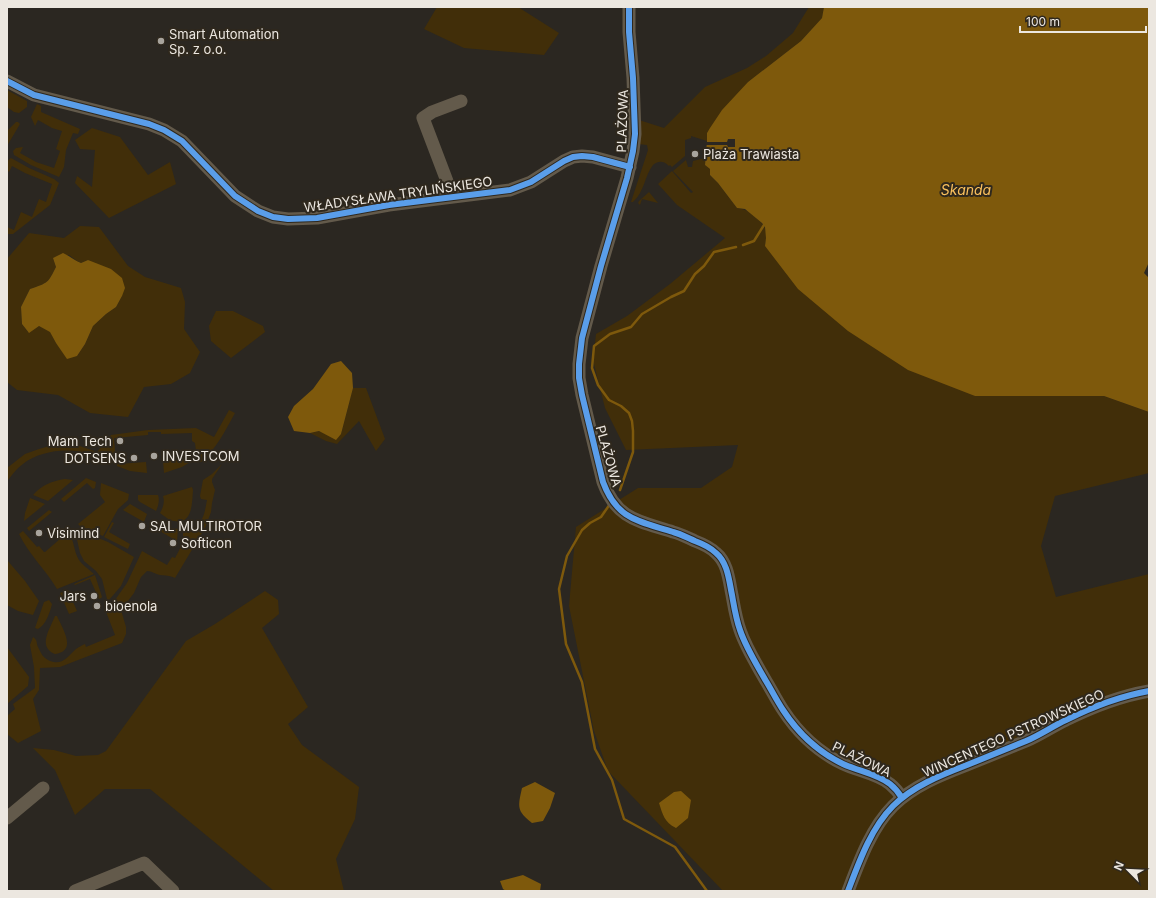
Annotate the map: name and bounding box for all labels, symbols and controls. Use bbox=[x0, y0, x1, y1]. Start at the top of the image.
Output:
scale bar bbox=[1020, 8, 1146, 34]
text: 100 m bbox=[1026, 14, 1060, 29]
place label: Smart Automation Sp. z o.o. bbox=[169, 26, 279, 57]
marker: Smart Automation Sp. z o.o. bbox=[156, 36, 166, 46]
street label: PLAŻOWA bbox=[613, 89, 631, 153]
place label: Plaża Trawiasta bbox=[703, 146, 799, 162]
marker: Plaża Trawiasta bbox=[690, 149, 700, 159]
street label: WŁADYSŁAWA TRYLIŃSKIEGO bbox=[303, 173, 493, 215]
water label: Skanda bbox=[941, 181, 992, 198]
street label: PLAŻOWA bbox=[593, 423, 625, 489]
place label: Mam Tech bbox=[48, 433, 112, 449]
marker: Mam Tech bbox=[115, 436, 125, 446]
place label: INVESTCOM bbox=[162, 448, 240, 464]
place label: DOTSENS bbox=[64, 450, 126, 466]
marker: INVESTCOM bbox=[149, 451, 159, 461]
marker: DOTSENS bbox=[129, 453, 139, 463]
place label: SAL MULTIROTOR bbox=[150, 518, 262, 534]
marker: SAL MULTIROTOR bbox=[137, 521, 147, 531]
place label: Visimind bbox=[47, 525, 99, 541]
marker: Visimind bbox=[34, 528, 44, 538]
place label: Softicon bbox=[181, 535, 232, 551]
marker: Softicon bbox=[168, 538, 178, 548]
place label: Jars bbox=[60, 588, 86, 604]
marker: Jars bbox=[89, 591, 99, 601]
place label: bioenola bbox=[105, 598, 157, 614]
marker: bioenola bbox=[92, 601, 102, 611]
street label: WINCENTEGO PSTROWSKIEGO bbox=[920, 686, 1106, 780]
street label: PLAŻOWA bbox=[830, 738, 894, 780]
north arrow bbox=[1108, 850, 1148, 890]
text: N bbox=[1111, 859, 1127, 873]

